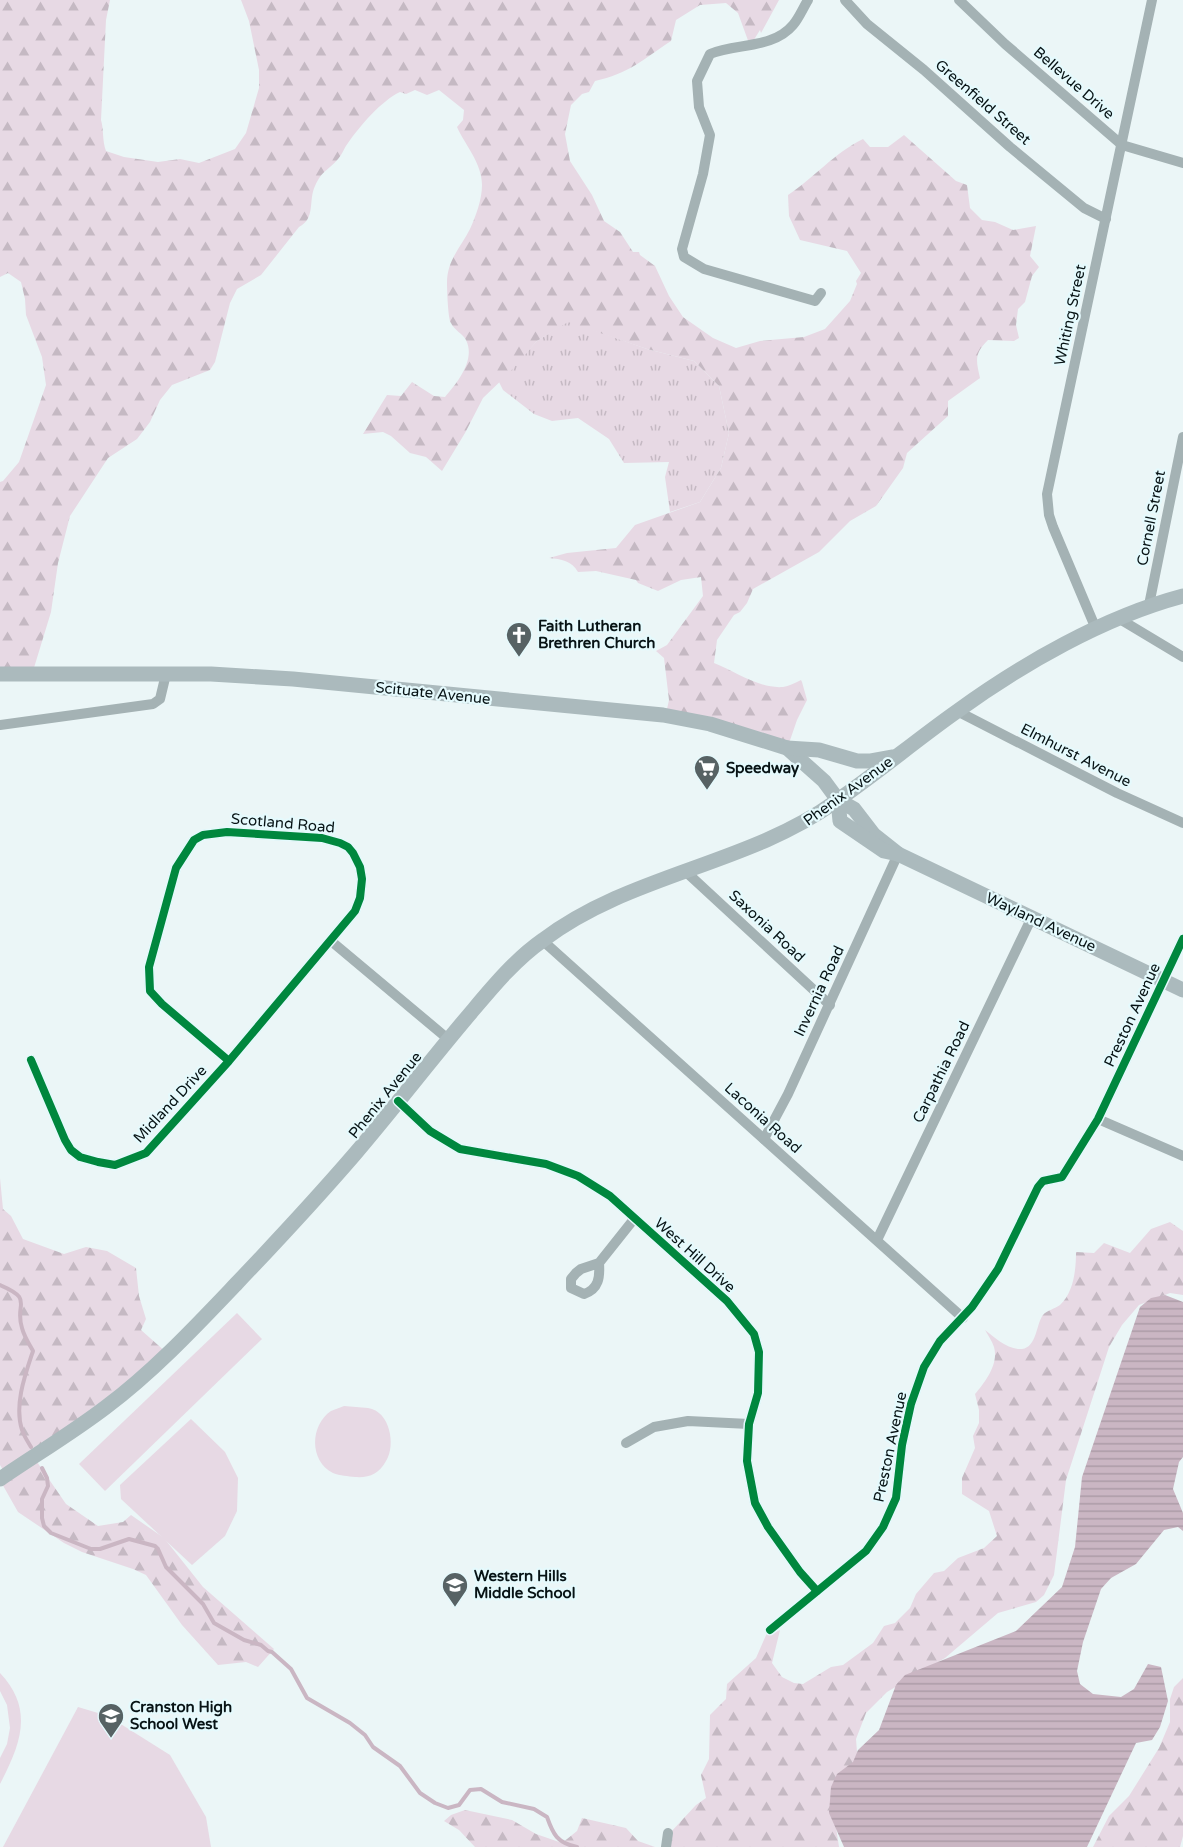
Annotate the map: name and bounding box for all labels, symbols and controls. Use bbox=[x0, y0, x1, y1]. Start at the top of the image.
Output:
street label: Bellevue Drive bbox=[1030, 43, 1118, 123]
street label: Greenfield Street bbox=[932, 56, 1035, 149]
street label: Whiting Street bbox=[1051, 263, 1090, 367]
street label: Cornell Street bbox=[1133, 468, 1169, 567]
place label: Faith Lutheran Brethren Church bbox=[538, 617, 656, 652]
church icon: Faith Lutheran Brethren Church bbox=[504, 620, 534, 658]
street label: Scituate Avenue bbox=[374, 678, 492, 708]
street label: Elmhurst Avenue bbox=[1018, 719, 1134, 791]
supermarket icon: Speedway bbox=[692, 753, 722, 791]
street label: Phenix Avenue bbox=[800, 753, 896, 829]
place label: Speedway bbox=[726, 759, 799, 778]
street label: Scotland Road bbox=[230, 809, 336, 837]
street label: Saxonia Road bbox=[725, 886, 809, 966]
street label: Wayland Avenue bbox=[983, 889, 1099, 955]
street label: Invernia Road bbox=[790, 943, 848, 1039]
street label: Preston Avenue bbox=[1100, 960, 1164, 1070]
street label: Carpathia Road bbox=[909, 1018, 973, 1126]
street label: Phenix Avenue bbox=[345, 1048, 425, 1142]
street label: Midland Drive bbox=[130, 1062, 210, 1146]
street label: Laconia Road bbox=[721, 1079, 805, 1157]
street label: West Hill Drive bbox=[651, 1214, 739, 1296]
street label: Preston Avenue bbox=[869, 1390, 911, 1504]
place label: Western Hills Middle School bbox=[474, 1567, 575, 1602]
school or university icon: Western Hills Middle School bbox=[440, 1570, 470, 1608]
place label: Cranston High School West bbox=[130, 1698, 232, 1733]
school or university icon: Cranston High School West bbox=[96, 1701, 126, 1739]

